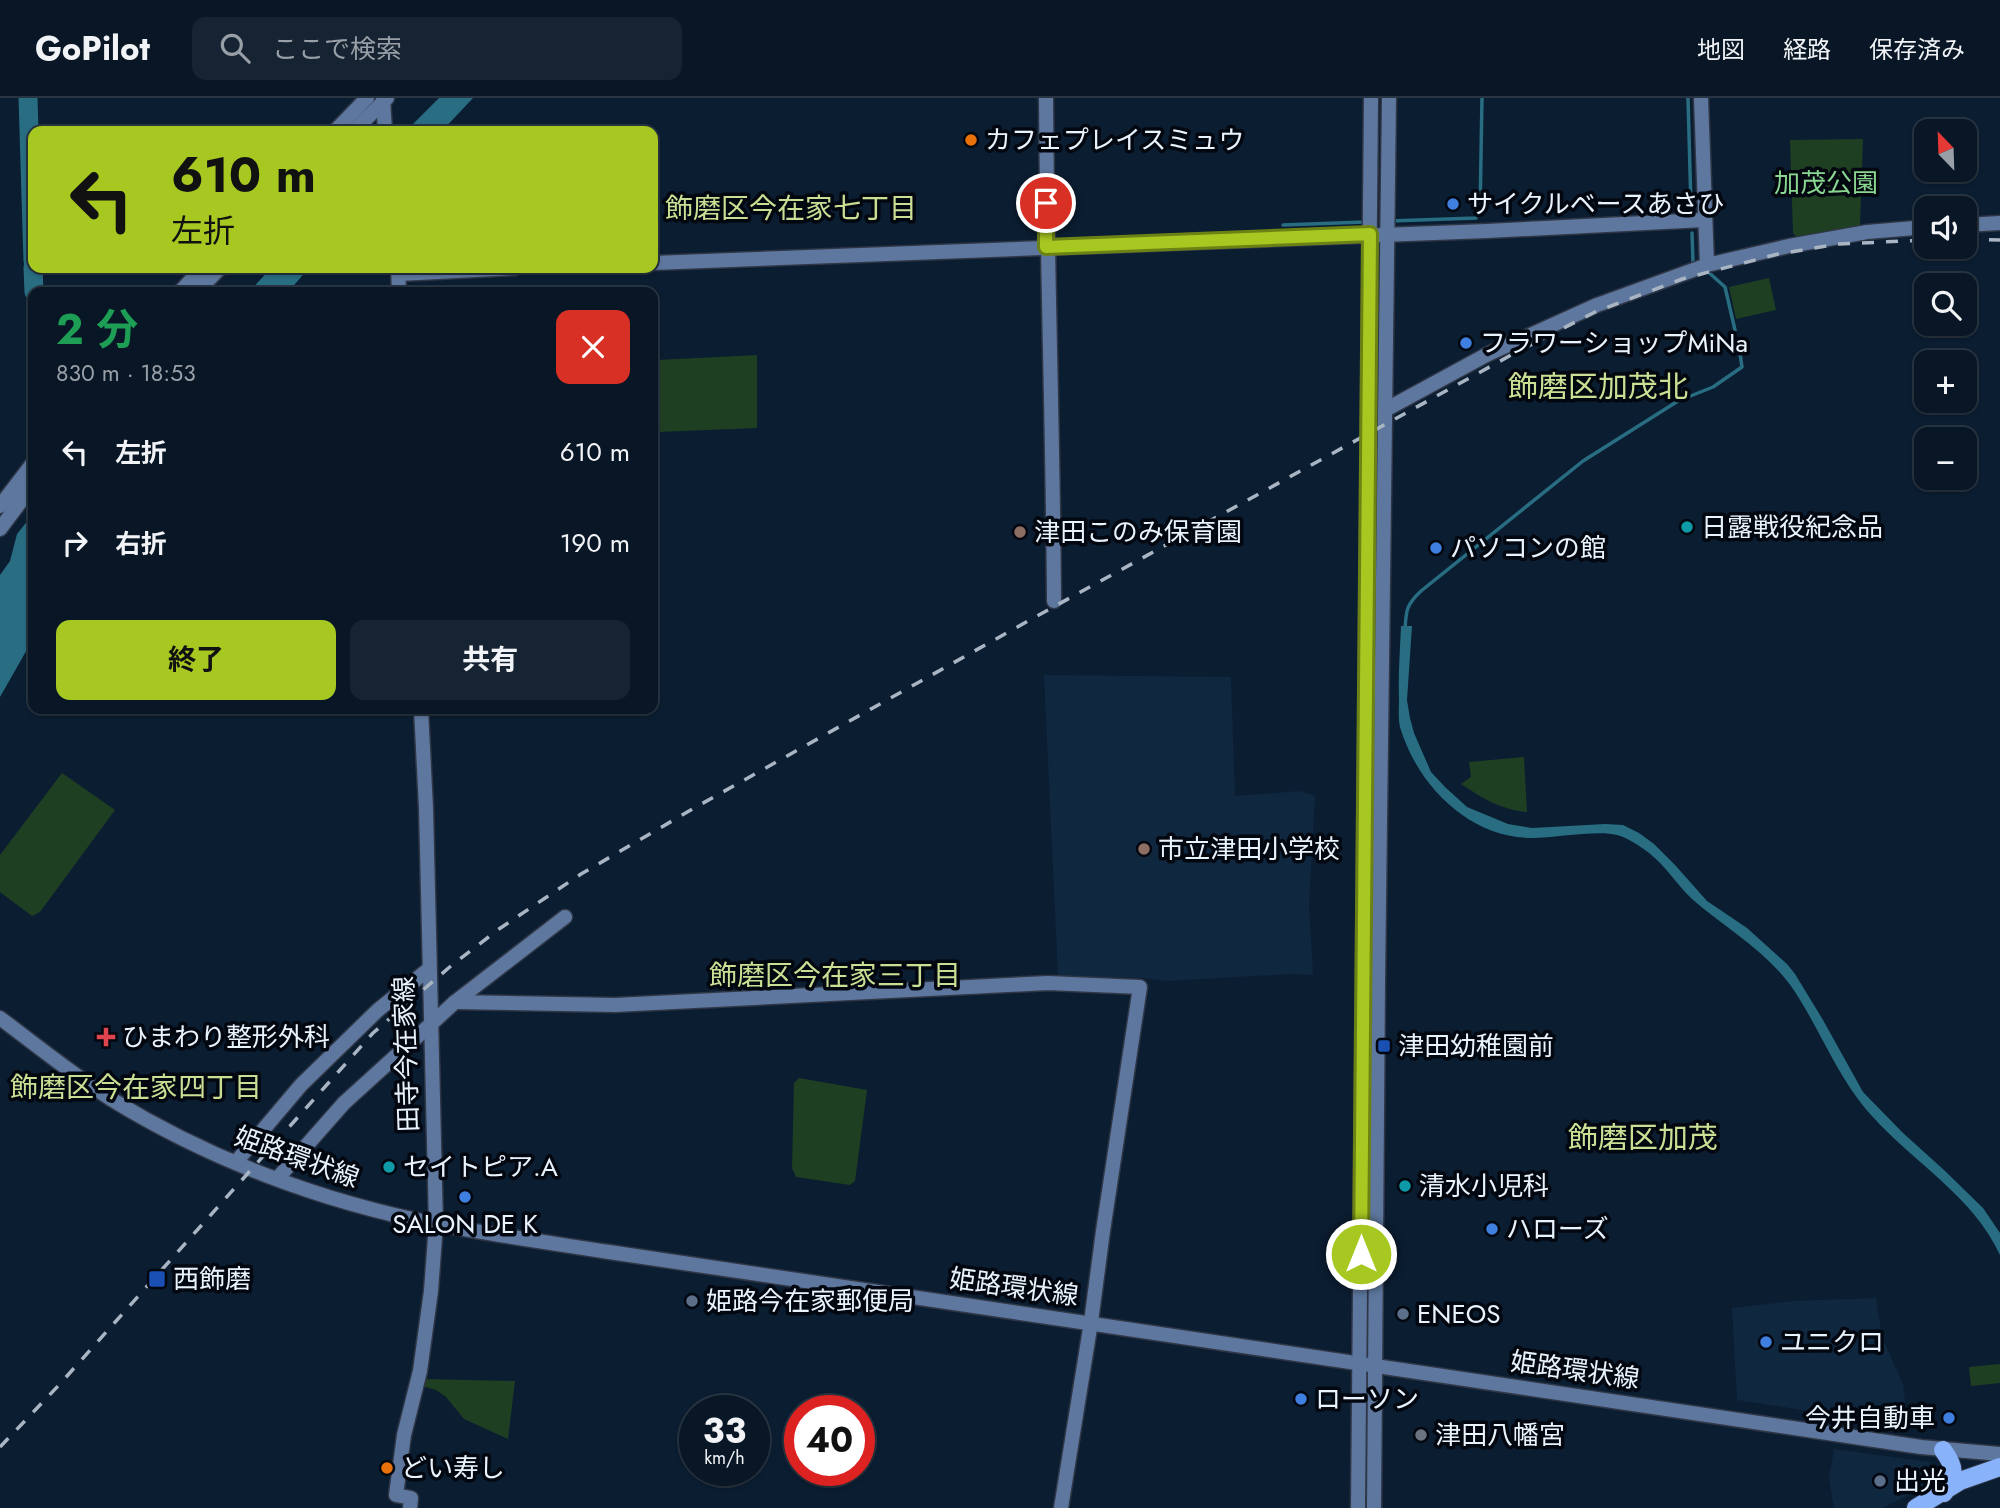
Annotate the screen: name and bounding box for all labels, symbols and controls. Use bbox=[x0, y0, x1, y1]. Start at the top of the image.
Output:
search box bbox=[192, 17, 682, 80]
text: GoPilot bbox=[35, 25, 150, 72]
icon: search bbox=[216, 29, 254, 67]
text: ここで検索 bbox=[272, 30, 402, 68]
text: 地図 bbox=[1697, 32, 1745, 67]
text: 経路 bbox=[1783, 32, 1831, 67]
text: 保存済み bbox=[1869, 32, 1965, 67]
north arrow bbox=[1914, 119, 1978, 182]
map controls bbox=[1914, 119, 1977, 490]
place label: カフェプレイスミュウ bbox=[985, 121, 1244, 159]
marker: カフェプレイスミュウ bbox=[963, 132, 979, 148]
text: 610 m bbox=[171, 140, 316, 210]
icon: left bbox=[56, 154, 147, 245]
park label: 加茂公園 bbox=[1774, 164, 1878, 202]
pin bbox=[1016, 173, 1076, 233]
icon: arrive bbox=[1027, 184, 1065, 222]
place label: サイクルベースあさひ bbox=[1467, 185, 1724, 223]
district label: 飾磨区今在家七丁目 bbox=[665, 188, 917, 229]
marker: サイクルベースあさひ bbox=[1445, 196, 1461, 212]
button: sound bbox=[1914, 196, 1977, 259]
text: 左折 bbox=[171, 208, 235, 254]
button: search bbox=[1914, 273, 1977, 336]
text: 2 分 bbox=[56, 299, 138, 360]
button: close bbox=[556, 310, 630, 384]
place label: フラワーショップMiNa bbox=[1480, 324, 1748, 362]
marker: フラワーショップMiNa bbox=[1458, 335, 1474, 351]
button: + bbox=[1914, 350, 1977, 413]
text: 830 m · 18:53 bbox=[56, 356, 196, 390]
district label: 飾磨区加茂北 bbox=[1508, 365, 1688, 408]
button: − bbox=[1914, 427, 1977, 490]
icon: left bbox=[56, 433, 94, 471]
text: 610 m bbox=[560, 433, 630, 471]
text: 左折 bbox=[115, 434, 167, 472]
place label: 日露戦役紀念品 bbox=[1701, 508, 1883, 546]
place label: 津田このみ保育園 bbox=[1034, 513, 1242, 551]
marker: 日露戦役紀念品 bbox=[1679, 519, 1695, 535]
icon: right bbox=[56, 524, 94, 562]
text: 190 m bbox=[560, 524, 630, 562]
marker: 津田このみ保育園 bbox=[1012, 524, 1028, 540]
text: 右折 bbox=[115, 525, 167, 563]
place label: パソコンの館 bbox=[1450, 529, 1606, 567]
marker: パソコンの館 bbox=[1428, 540, 1444, 556]
button: 終了 bbox=[56, 620, 336, 700]
button: 共有 bbox=[350, 620, 630, 700]
place label: 市立津田小学校 bbox=[1158, 830, 1340, 868]
marker: 市立津田小学校 bbox=[1136, 841, 1152, 857]
district label: 飾磨区今在家三丁目 bbox=[709, 955, 961, 996]
street label: 田寺今在家線 bbox=[384, 975, 428, 1133]
place label: ひまわり整形外科 bbox=[122, 1018, 330, 1056]
marker: ひまわり整形外科 bbox=[96, 1027, 116, 1047]
place label: 津田幼稚園前 bbox=[1398, 1027, 1554, 1065]
marker: 津田幼稚園前 bbox=[1376, 1038, 1392, 1054]
district label: 飾磨区今在家四丁目 bbox=[10, 1067, 262, 1108]
district label: 飾磨区加茂 bbox=[1568, 1116, 1718, 1159]
street label: 姫路環状線 bbox=[229, 1117, 365, 1197]
place label: セイトピア.A bbox=[403, 1148, 559, 1186]
marker: セイトピア.A bbox=[381, 1159, 397, 1175]
place label: 清水小児科 bbox=[1419, 1167, 1549, 1205]
marker: 清水小児科 bbox=[1397, 1178, 1413, 1194]
marker: SALON DE K bbox=[457, 1189, 473, 1205]
place label: SALON DE K bbox=[392, 1205, 538, 1243]
place label: ハローズ bbox=[1506, 1210, 1609, 1248]
position arrow bbox=[1324, 1217, 1398, 1291]
marker: ハローズ bbox=[1484, 1221, 1500, 1237]
street label: 姫路環状線 bbox=[947, 1259, 1081, 1315]
place label: 西飾磨 bbox=[173, 1260, 251, 1298]
marker: 西飾磨 bbox=[147, 1269, 167, 1289]
place label: 姫路今在家郵便局 bbox=[706, 1282, 914, 1320]
marker: 姫路今在家郵便局 bbox=[684, 1293, 700, 1309]
place label: ENEOS bbox=[1417, 1295, 1501, 1333]
marker: ENEOS bbox=[1395, 1306, 1411, 1322]
place label: ユニクロ bbox=[1780, 1323, 1884, 1361]
marker: ユニクロ bbox=[1758, 1334, 1774, 1350]
street label: 姫路環状線 bbox=[1508, 1342, 1642, 1398]
place label: ローソン bbox=[1315, 1380, 1419, 1418]
marker: ローソン bbox=[1293, 1391, 1309, 1407]
speed limit sign: 40 bbox=[784, 1395, 875, 1486]
place label: 今井自動車 bbox=[1805, 1399, 1935, 1437]
text: 33 bbox=[703, 1406, 746, 1456]
marker: 今井自動車 bbox=[1941, 1410, 1957, 1426]
place label: 津田八幡宮 bbox=[1435, 1416, 1565, 1454]
marker: 津田八幡宮 bbox=[1413, 1427, 1429, 1443]
text: km/h bbox=[704, 1445, 745, 1471]
place label: どい寿し bbox=[401, 1449, 505, 1487]
marker: どい寿し bbox=[379, 1460, 395, 1476]
place label: 出光 bbox=[1894, 1462, 1946, 1500]
marker: 出光 bbox=[1872, 1473, 1888, 1489]

